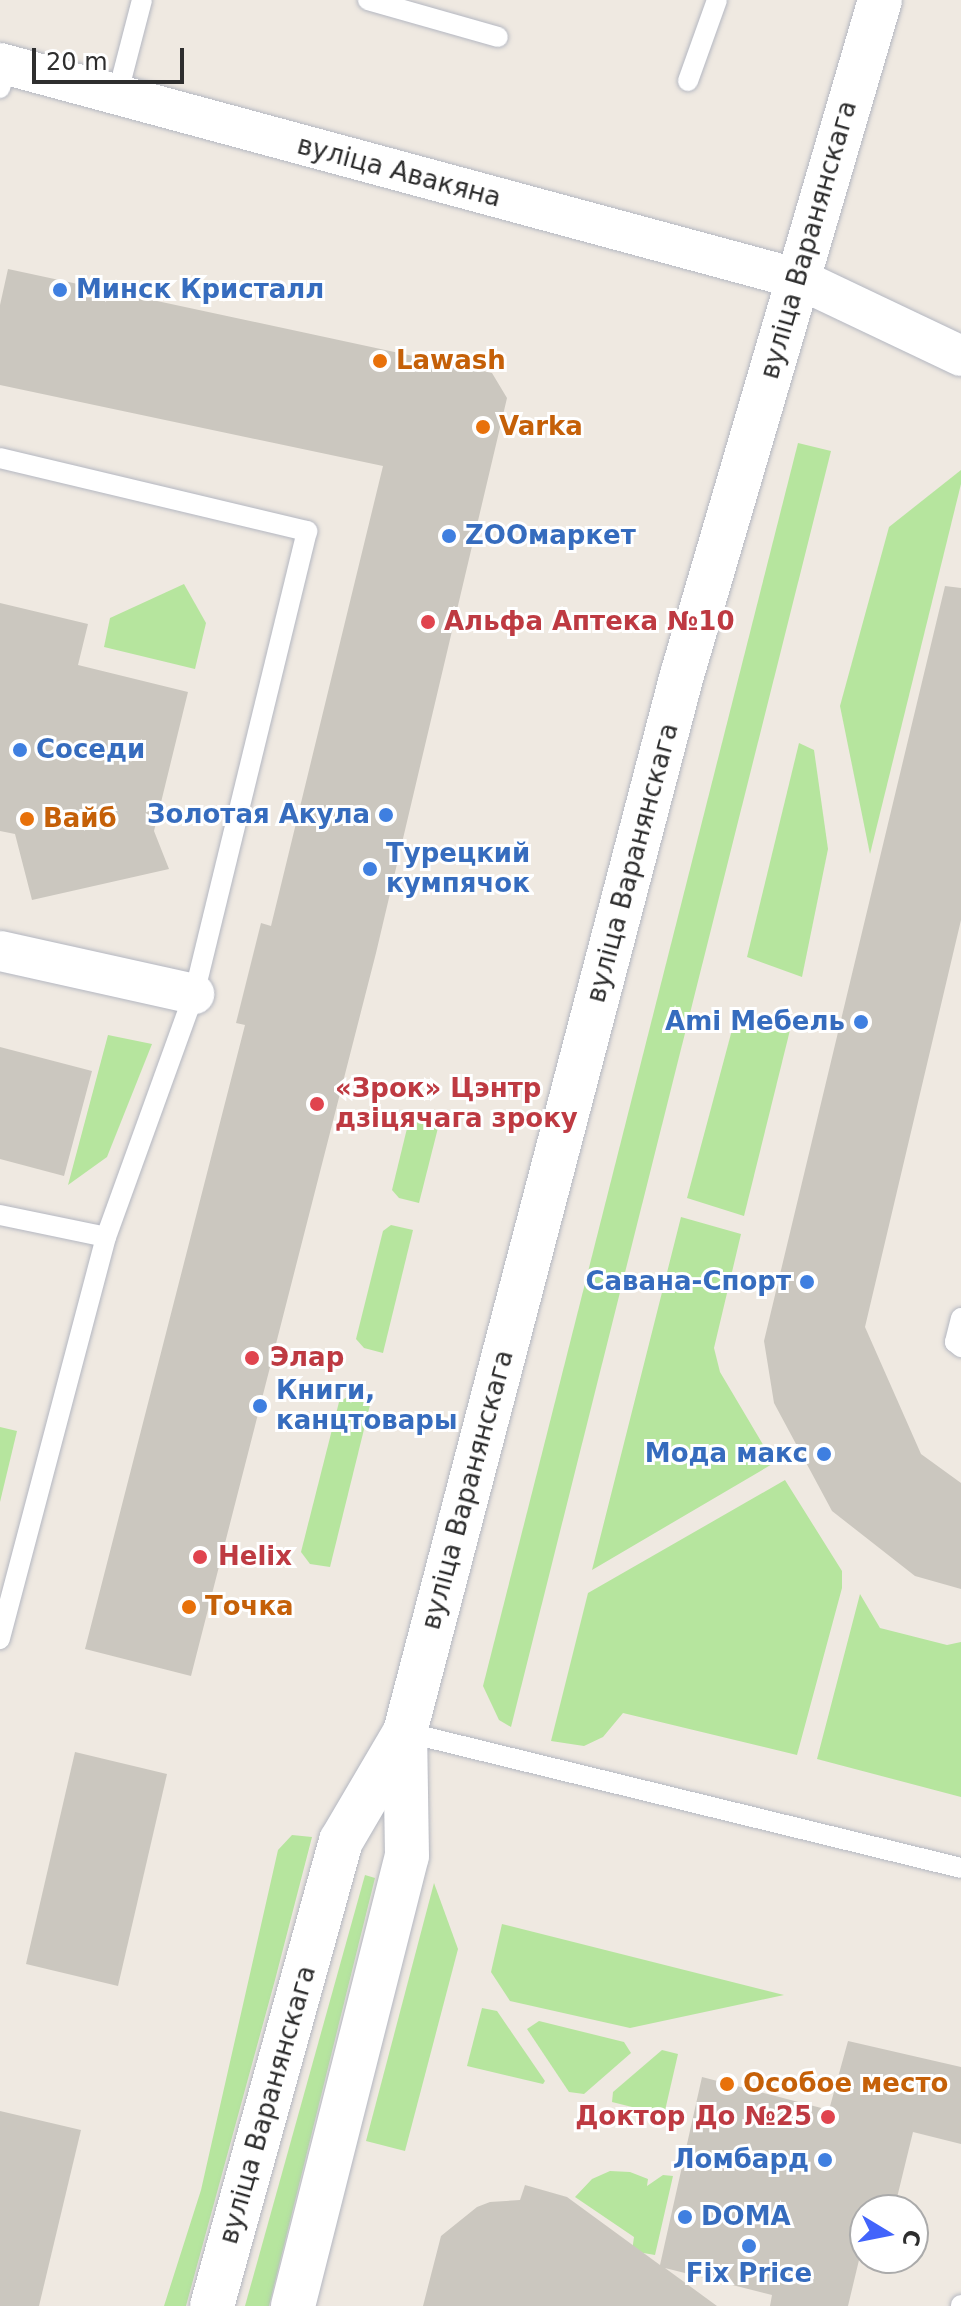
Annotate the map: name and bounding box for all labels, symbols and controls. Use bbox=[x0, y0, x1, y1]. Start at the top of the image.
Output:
scale bar bbox=[36, 32, 188, 82]
text: 20 m bbox=[46, 48, 108, 76]
street label: вуліца Варанянскага bbox=[754, 97, 864, 383]
street label: вуліца Авакяна bbox=[294, 130, 504, 214]
place label: Минск Кристалл bbox=[76, 274, 324, 306]
marker: Минск Кристалл bbox=[51, 281, 69, 299]
place label: Lawash bbox=[396, 345, 506, 377]
marker: Lawash bbox=[371, 352, 389, 370]
place label: Varka bbox=[499, 411, 583, 443]
marker: Varka bbox=[474, 418, 492, 436]
place label: ZOOмаркет bbox=[465, 520, 636, 552]
marker: ZOOмаркет bbox=[440, 527, 458, 545]
place label: Альфа Аптека №10 bbox=[444, 606, 734, 638]
marker: Альфа Аптека №10 bbox=[419, 613, 437, 631]
street label: вуліца Варанянскага bbox=[581, 720, 685, 1006]
place label: Соседи bbox=[36, 734, 145, 766]
marker: Соседи bbox=[11, 741, 29, 759]
place label: Золотая Акула bbox=[147, 799, 370, 831]
place label: Вайб bbox=[43, 803, 117, 835]
marker: Золотая Акула bbox=[377, 806, 395, 824]
marker: Вайб bbox=[18, 810, 36, 828]
place label: Турецкий кумпячок bbox=[386, 838, 530, 900]
marker: Турецкий кумпячок bbox=[361, 860, 379, 878]
place label: Ami Мебель bbox=[665, 1006, 845, 1038]
marker: Ami Мебель bbox=[852, 1013, 870, 1031]
place label: «Зрок» Цэнтр дзіцячага зроку bbox=[335, 1073, 578, 1134]
marker: «Зрок» Цэнтр дзіцячага зроку bbox=[306, 1093, 328, 1115]
place label: Савана-Спорт bbox=[585, 1266, 791, 1298]
marker: Савана-Спорт bbox=[798, 1273, 816, 1291]
place label: Элар bbox=[270, 1342, 344, 1374]
marker: Элар bbox=[241, 1347, 263, 1369]
street label: вуліца Варанянскага bbox=[416, 1347, 520, 1633]
place label: Книги, канцтовары bbox=[276, 1375, 457, 1436]
marker: Книги, канцтовары bbox=[251, 1397, 269, 1415]
place label: Мода макс bbox=[645, 1438, 808, 1470]
marker: Мода макс bbox=[815, 1445, 833, 1463]
place label: Helix bbox=[218, 1541, 292, 1573]
marker: Helix bbox=[189, 1546, 211, 1568]
place label: Точка bbox=[205, 1591, 294, 1623]
marker: Точка bbox=[180, 1598, 198, 1616]
street label: вуліца Варанянскага bbox=[213, 1962, 323, 2248]
place label: Особое место bbox=[743, 2068, 948, 2100]
marker: Особое место bbox=[718, 2075, 736, 2093]
place label: Доктор До №25 bbox=[575, 2101, 812, 2133]
marker: Доктор До №25 bbox=[819, 2108, 837, 2126]
place label: Ломбард bbox=[673, 2144, 809, 2176]
marker: Ломбард bbox=[816, 2151, 834, 2169]
north arrow bbox=[849, 2194, 929, 2274]
place label: DOMA bbox=[701, 2201, 791, 2233]
marker: DOMA bbox=[676, 2208, 694, 2226]
text: С bbox=[897, 2228, 925, 2248]
marker: Fix Price bbox=[740, 2237, 758, 2255]
place label: Fix Price bbox=[686, 2258, 812, 2290]

